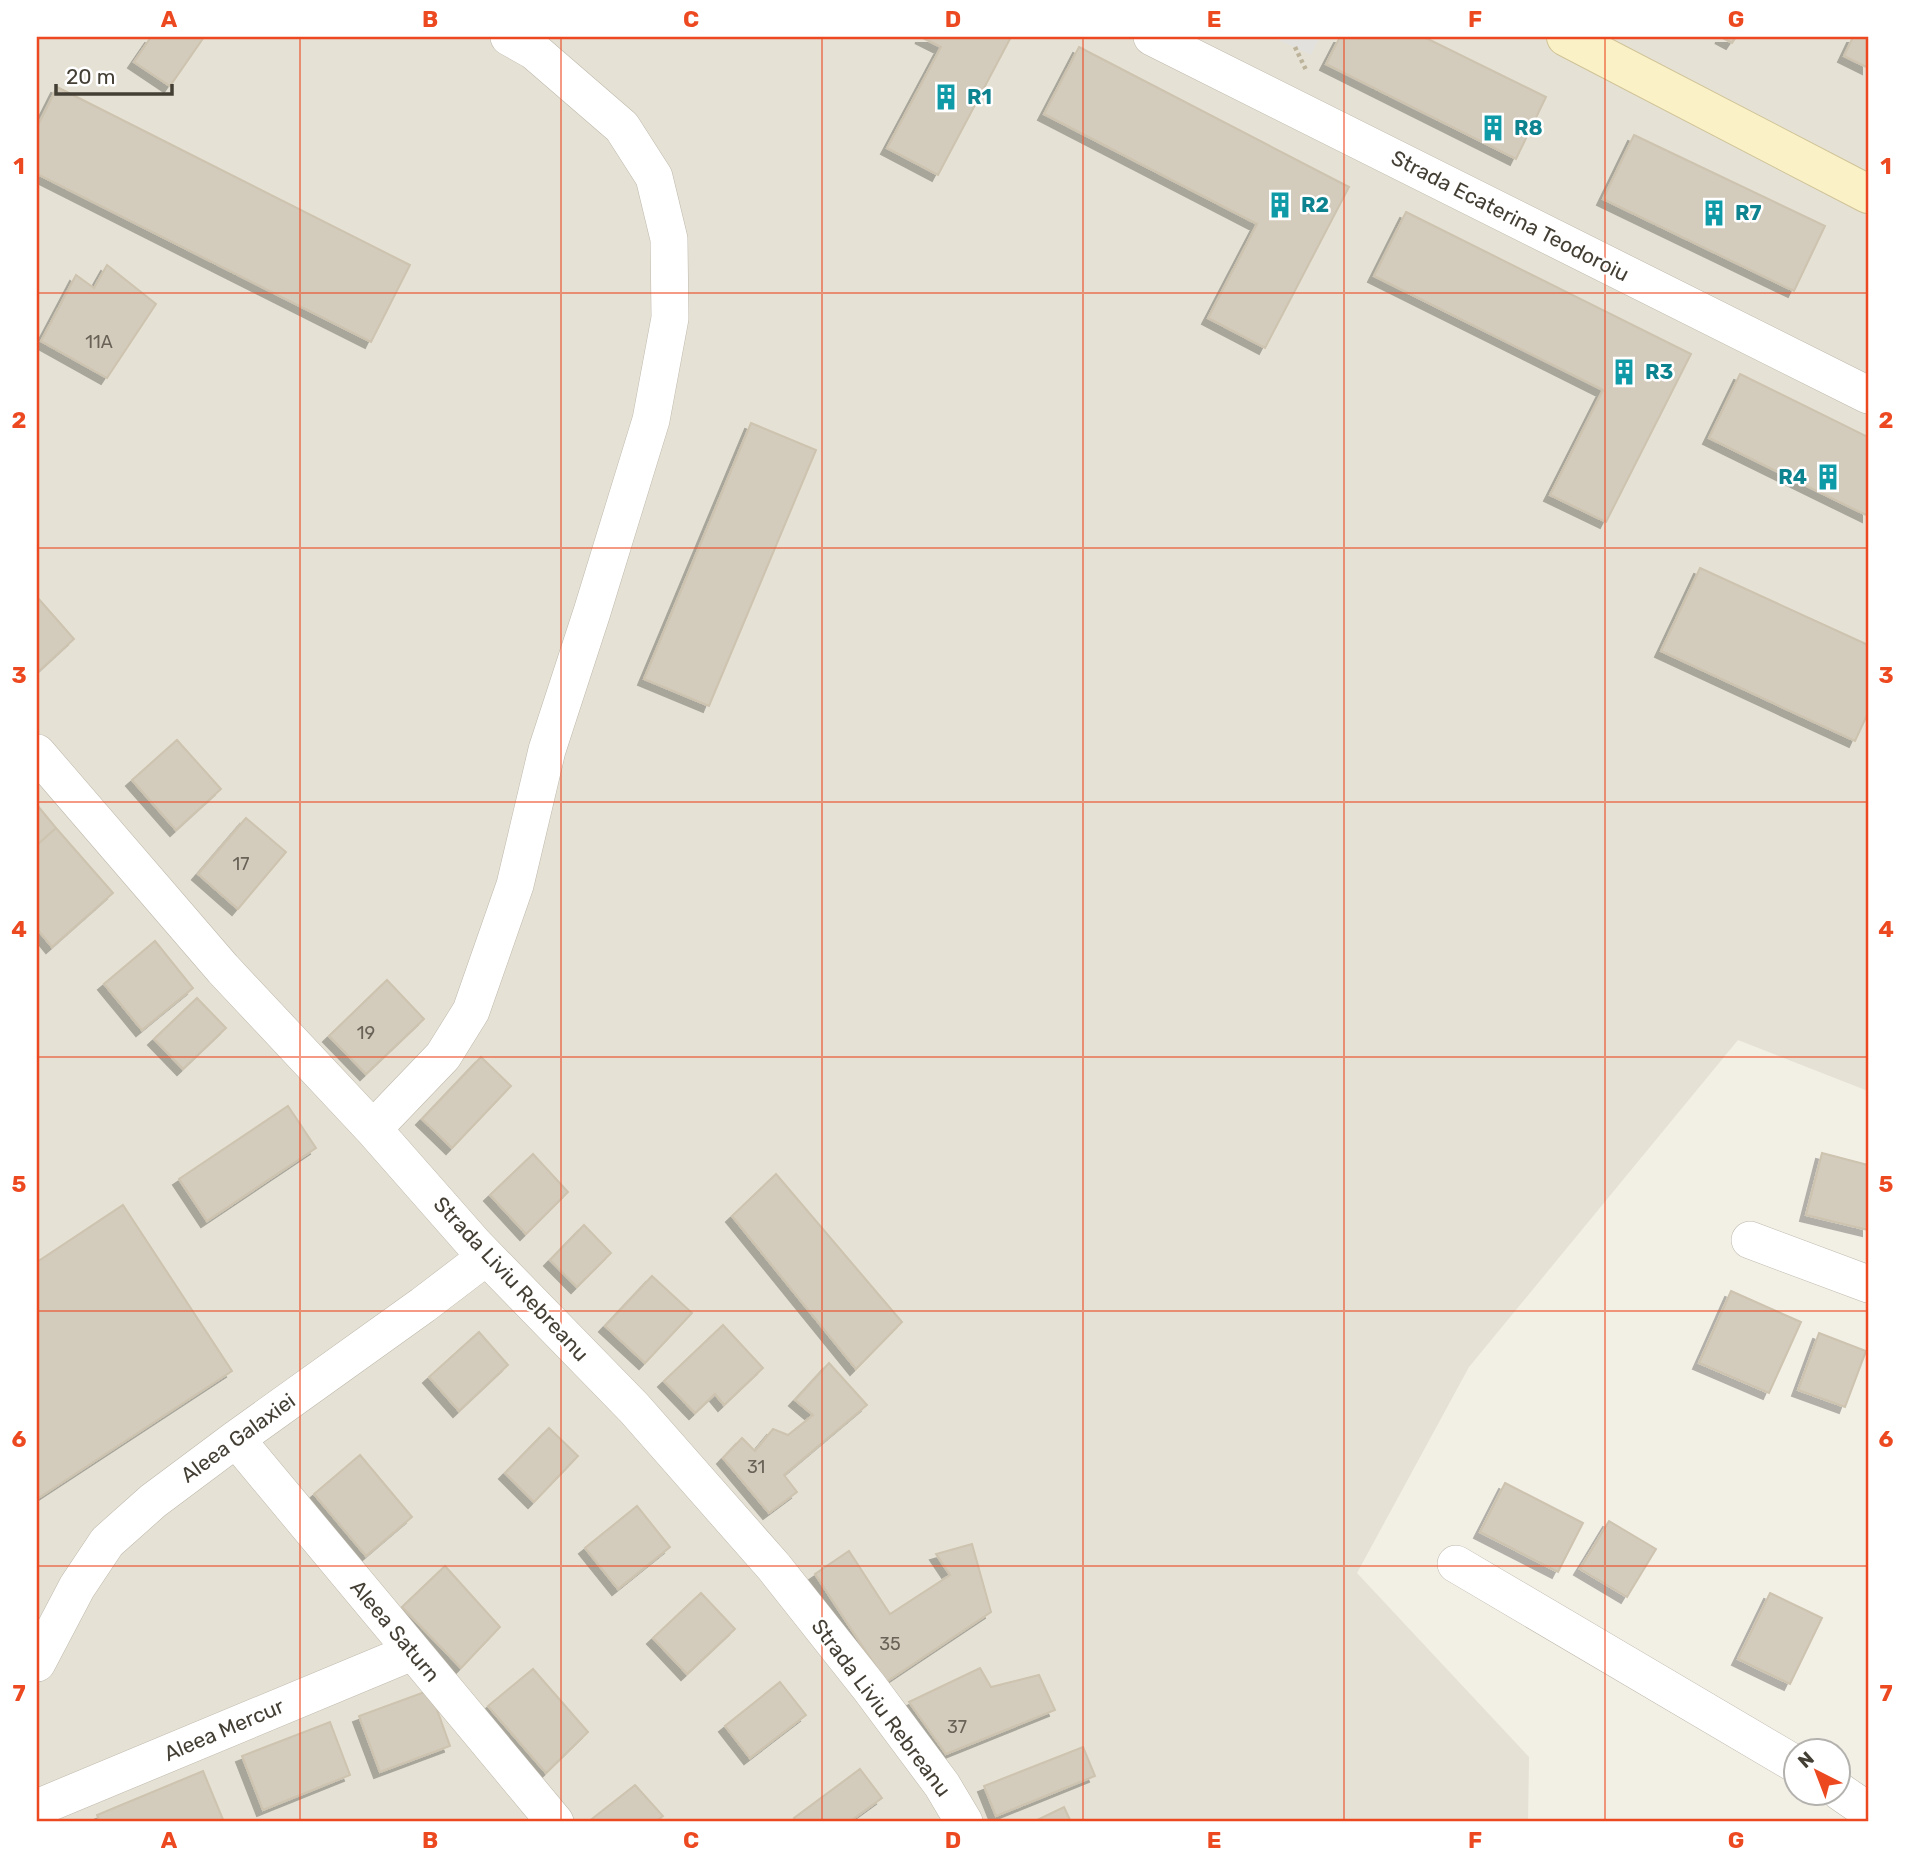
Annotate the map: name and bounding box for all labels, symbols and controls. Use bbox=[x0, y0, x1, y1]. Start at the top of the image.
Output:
text: A bbox=[161, 5, 178, 33]
text: B bbox=[422, 5, 438, 33]
text: C bbox=[683, 5, 699, 33]
text: D bbox=[945, 5, 961, 33]
text: E bbox=[1207, 5, 1221, 33]
text: F bbox=[1468, 5, 1482, 33]
text: G bbox=[1728, 5, 1744, 33]
scale bar bbox=[56, 52, 172, 96]
text: 20 m bbox=[66, 64, 115, 89]
building icon: R1 bbox=[931, 82, 961, 112]
place label: R1 bbox=[967, 84, 992, 109]
building icon: R8 bbox=[1478, 113, 1508, 143]
place label: R8 bbox=[1514, 115, 1543, 140]
street label: Strada Ecaterina Teodoroiu bbox=[1387, 145, 1633, 287]
text: 1 bbox=[13, 152, 25, 180]
text: 1 bbox=[1880, 152, 1892, 180]
building icon: R2 bbox=[1265, 190, 1295, 220]
place label: R2 bbox=[1301, 192, 1329, 217]
building icon: R7 bbox=[1699, 198, 1729, 228]
place label: R7 bbox=[1735, 200, 1762, 225]
house number: 11A bbox=[85, 331, 113, 353]
building icon: R3 bbox=[1609, 357, 1639, 387]
place label: R3 bbox=[1645, 359, 1673, 384]
text: 2 bbox=[12, 406, 26, 434]
text: 2 bbox=[1879, 406, 1893, 434]
building icon: R4 bbox=[1813, 462, 1843, 492]
place label: R4 bbox=[1778, 464, 1807, 489]
text: 3 bbox=[11, 661, 27, 689]
text: 3 bbox=[1878, 661, 1894, 689]
house number: 17 bbox=[233, 853, 249, 875]
text: 4 bbox=[11, 915, 27, 943]
text: 4 bbox=[1878, 915, 1894, 943]
house number: 19 bbox=[357, 1022, 375, 1044]
text: 5 bbox=[12, 1170, 27, 1198]
text: 5 bbox=[1879, 1170, 1894, 1198]
street label: Strada Liviu Rebreanu bbox=[429, 1191, 594, 1366]
street label: Aleea Galaxiei bbox=[176, 1388, 300, 1487]
text: 6 bbox=[12, 1425, 27, 1453]
text: 6 bbox=[1879, 1425, 1894, 1453]
house number: 31 bbox=[747, 1456, 765, 1478]
street label: Aleea Saturn bbox=[345, 1575, 445, 1687]
street label: Strada Liviu Rebreanu bbox=[807, 1614, 956, 1801]
house number: 35 bbox=[879, 1633, 901, 1655]
text: 7 bbox=[12, 1679, 26, 1707]
text: 7 bbox=[1879, 1679, 1893, 1707]
street label: Aleea Mercur bbox=[160, 1693, 288, 1766]
house number: 37 bbox=[947, 1716, 967, 1738]
north arrow bbox=[1783, 1736, 1853, 1806]
text: N bbox=[1793, 1747, 1819, 1773]
text: A bbox=[161, 1826, 178, 1854]
text: B bbox=[422, 1826, 438, 1854]
text: C bbox=[683, 1826, 699, 1854]
text: D bbox=[945, 1826, 961, 1854]
text: E bbox=[1207, 1826, 1221, 1854]
text: F bbox=[1468, 1826, 1482, 1854]
text: G bbox=[1728, 1826, 1744, 1854]

